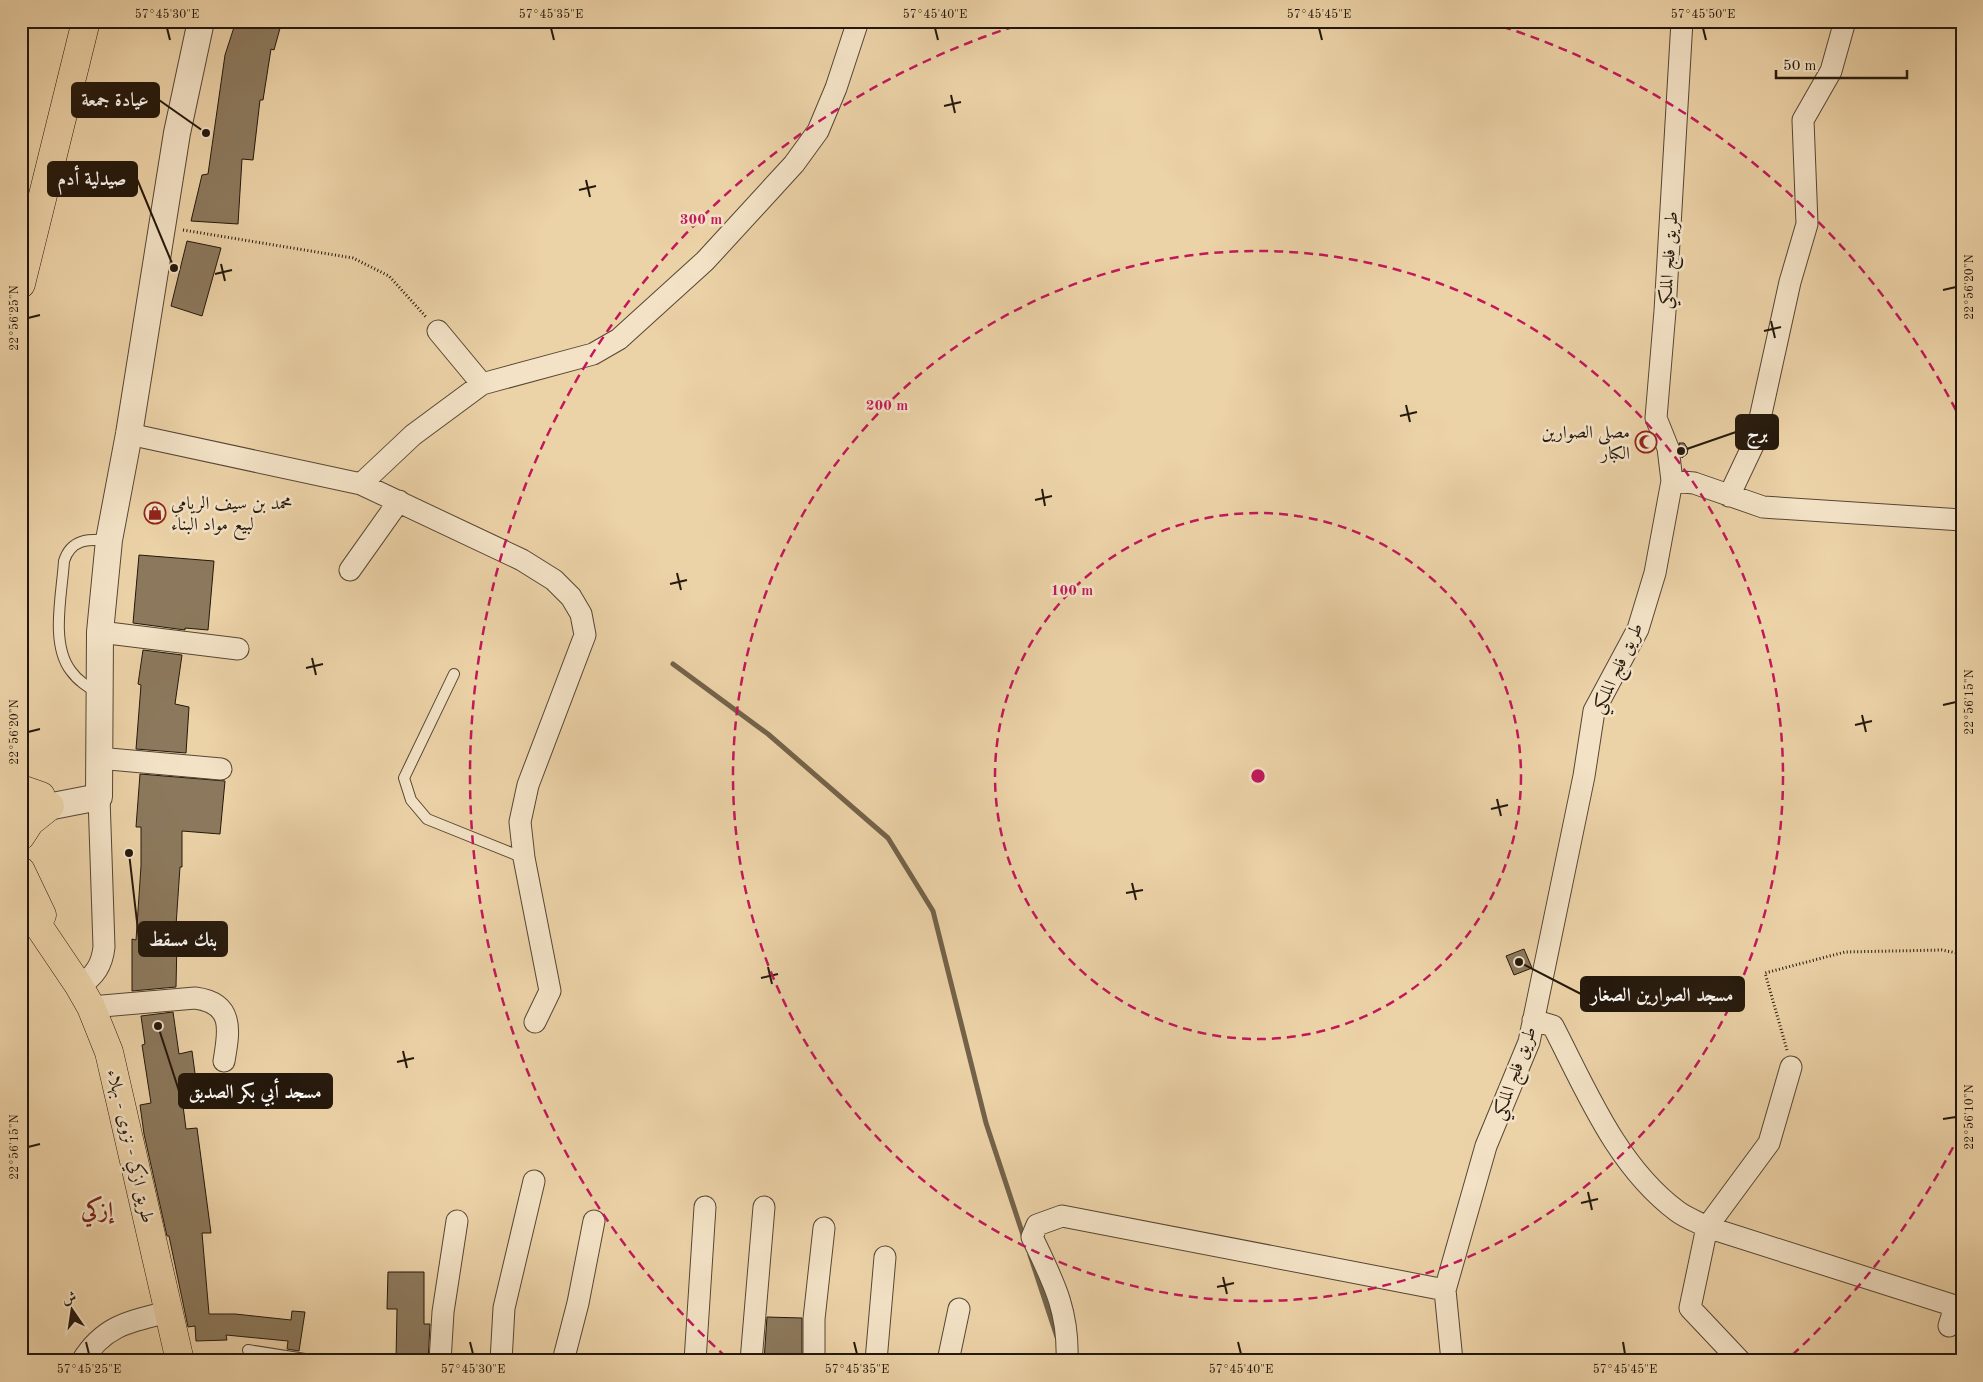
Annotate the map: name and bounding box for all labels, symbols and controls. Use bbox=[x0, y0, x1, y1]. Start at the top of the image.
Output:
text: 57°45'30"E bbox=[135, 8, 199, 21]
text: 57°45'35"E bbox=[519, 8, 583, 21]
text: 57°45'40"E bbox=[903, 8, 967, 21]
text: 57°45'45"E bbox=[1287, 8, 1351, 21]
text: 57°45'50"E bbox=[1671, 8, 1735, 21]
scale bar bbox=[1776, 48, 1907, 80]
text: 50 m bbox=[1783, 59, 1817, 74]
callout: عيادة جمعة bbox=[72, 83, 159, 117]
text: عيادة جمعة bbox=[82, 91, 148, 111]
callout: صيدلية أدم bbox=[48, 162, 137, 196]
text: صيدلية أدم bbox=[58, 165, 126, 196]
street label: طريق فلج الملكي bbox=[1656, 211, 1688, 310]
text: 300 m bbox=[680, 213, 722, 228]
text: 22°56'20"N bbox=[1963, 254, 1976, 320]
text: 22°56'25"N bbox=[8, 285, 21, 351]
text: 200 m bbox=[866, 399, 908, 414]
callout: برج bbox=[1736, 415, 1778, 449]
place label: مصلى الصوارين الكبار bbox=[1541, 424, 1630, 464]
text: برج bbox=[1746, 425, 1768, 450]
mosque icon: مصلى الصوارين الكبار bbox=[1634, 430, 1658, 454]
place label: محمد بن سيف الريامي لبيع مواد البناء bbox=[171, 495, 292, 540]
shop icon: محمد بن سيف الريامي لبيع مواد البناء bbox=[143, 501, 167, 525]
text: 100 m bbox=[1051, 584, 1093, 599]
street label: طريق فلج الملكي bbox=[1588, 620, 1653, 720]
text: 22°56'15"N bbox=[1963, 669, 1976, 735]
text: 22°56'20"N bbox=[8, 699, 21, 765]
centre of rings bbox=[1249, 767, 1267, 785]
callout: بنك مسقط bbox=[139, 922, 227, 956]
text: بنك مسقط bbox=[149, 929, 217, 951]
callout: مسجد الصوارين الصغار bbox=[1581, 977, 1744, 1011]
text: مسجد الصوارين الصغار bbox=[1589, 986, 1733, 1007]
street label: طريق فلج الملكي bbox=[1489, 1024, 1547, 1125]
street label: طريق ازكي - نزوى - بهلاء bbox=[99, 1067, 160, 1226]
callout: مسجد أبي بكر الصديق bbox=[179, 1074, 332, 1108]
text: مسجد أبي بكر الصديق bbox=[188, 1078, 322, 1107]
text: 22°56'10"N bbox=[1963, 1084, 1976, 1150]
text: 22°56'15"N bbox=[8, 1114, 21, 1180]
district label: إزكي bbox=[80, 1196, 115, 1228]
north arrow bbox=[48, 1284, 98, 1334]
text: ش bbox=[61, 1290, 78, 1307]
text: 57°45'25"E bbox=[57, 1363, 121, 1376]
text: 57°45'30"E bbox=[441, 1363, 505, 1376]
text: 57°45'35"E bbox=[825, 1363, 889, 1376]
text: 57°45'40"E bbox=[1209, 1363, 1273, 1376]
text: 57°45'45"E bbox=[1593, 1363, 1657, 1376]

